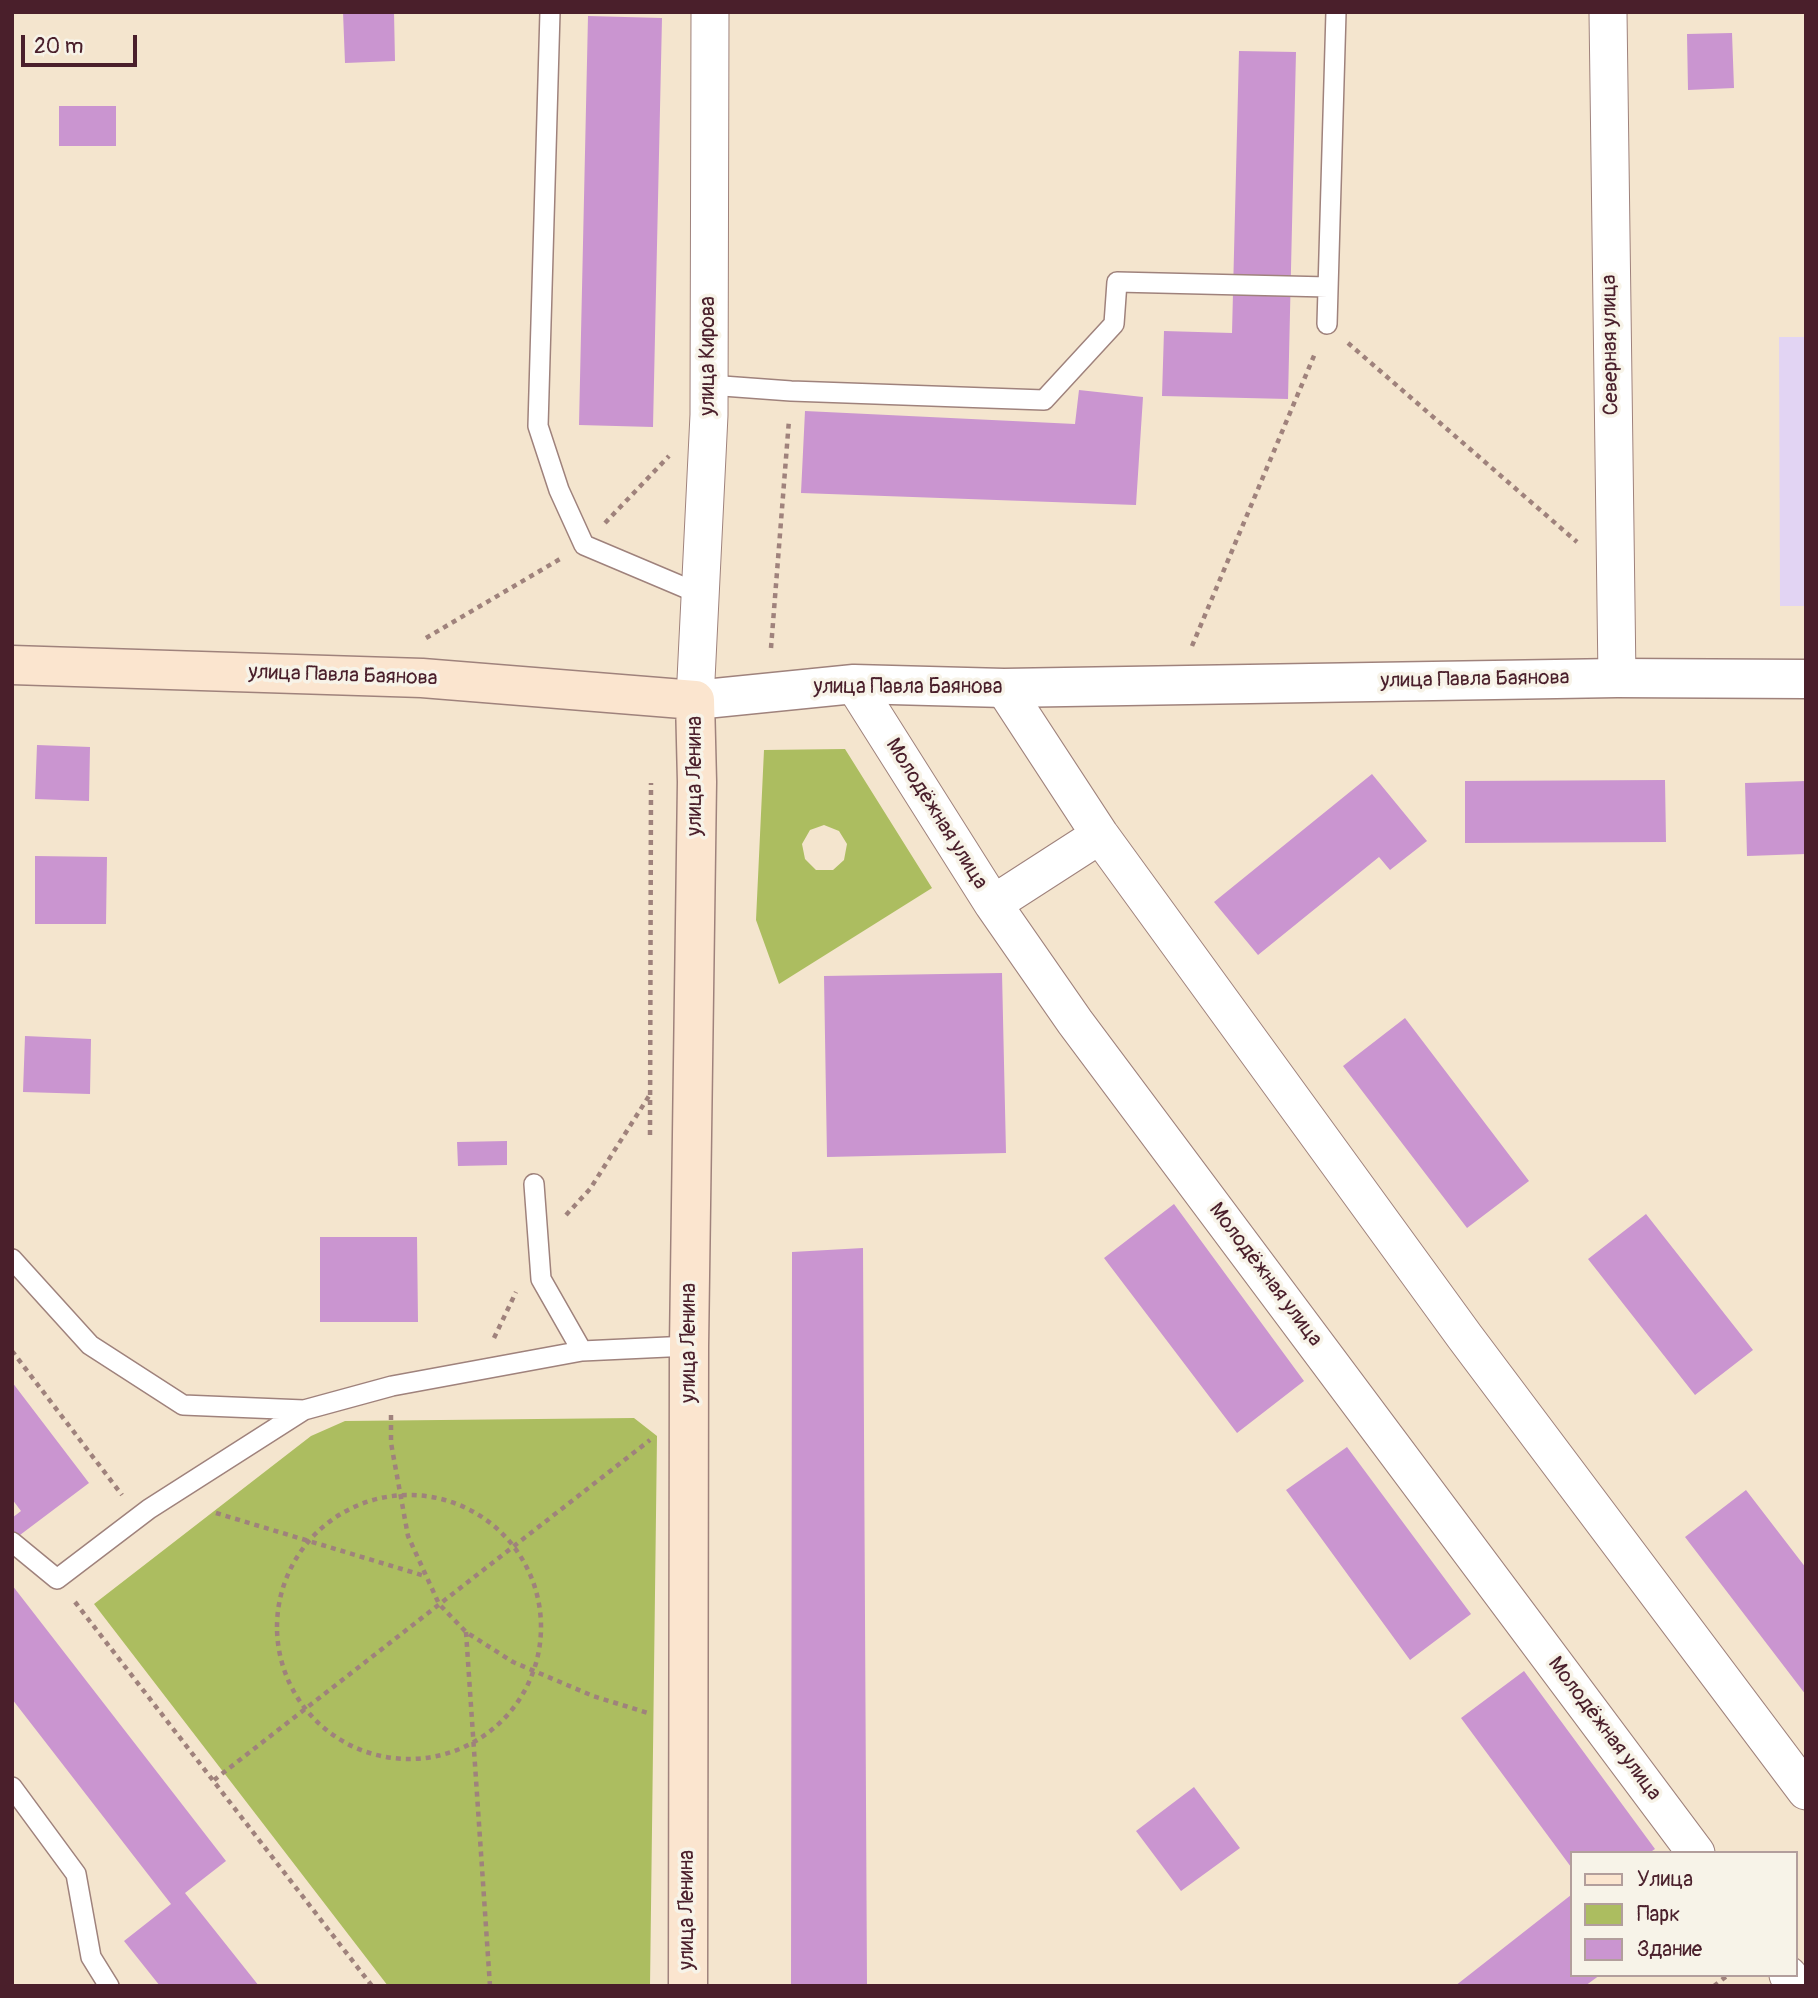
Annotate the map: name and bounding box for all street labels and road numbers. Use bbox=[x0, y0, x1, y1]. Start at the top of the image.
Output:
street label: Северная улица bbox=[1597, 274, 1625, 416]
street label: улица Кирова bbox=[696, 296, 722, 416]
street label: улица Павла Баянова bbox=[248, 660, 438, 692]
street label: улица Павла Баянова bbox=[1380, 666, 1570, 694]
street label: улица Павла Баянова bbox=[814, 675, 1002, 701]
street label: улица Ленина bbox=[683, 716, 709, 836]
street label: Молодёжная улица bbox=[879, 734, 993, 894]
street label: Молодёжная улица bbox=[1203, 1198, 1327, 1352]
street label: улица Ленина bbox=[677, 1283, 703, 1403]
street label: Молодёжная улица bbox=[1542, 1652, 1666, 1806]
street label: улица Ленина bbox=[675, 1850, 701, 1970]

